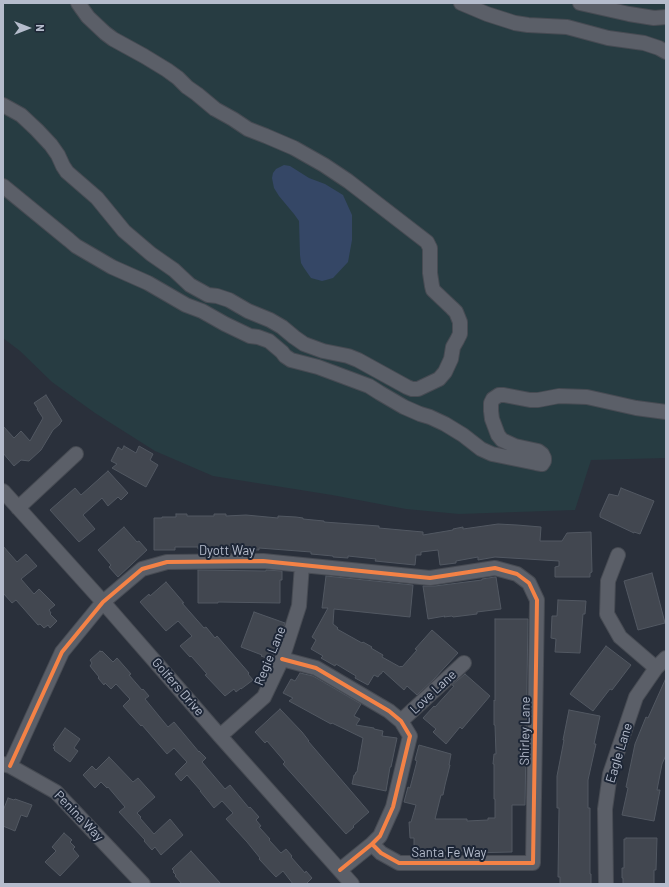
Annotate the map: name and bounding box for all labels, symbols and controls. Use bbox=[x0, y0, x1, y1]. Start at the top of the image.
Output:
north arrow bbox=[8, 8, 48, 48]
text: N bbox=[34, 24, 47, 32]
street label: Dyott Way bbox=[199, 543, 255, 559]
street label: Regie Lane bbox=[251, 624, 289, 688]
street label: Golfers Drive bbox=[149, 655, 207, 719]
street label: Love Lane bbox=[407, 667, 459, 717]
street label: Shirley Lane bbox=[517, 696, 533, 766]
street label: Eagle Lane bbox=[602, 721, 636, 785]
street label: Penina Way bbox=[51, 787, 107, 845]
street label: Santa Fe Way bbox=[412, 845, 486, 861]

